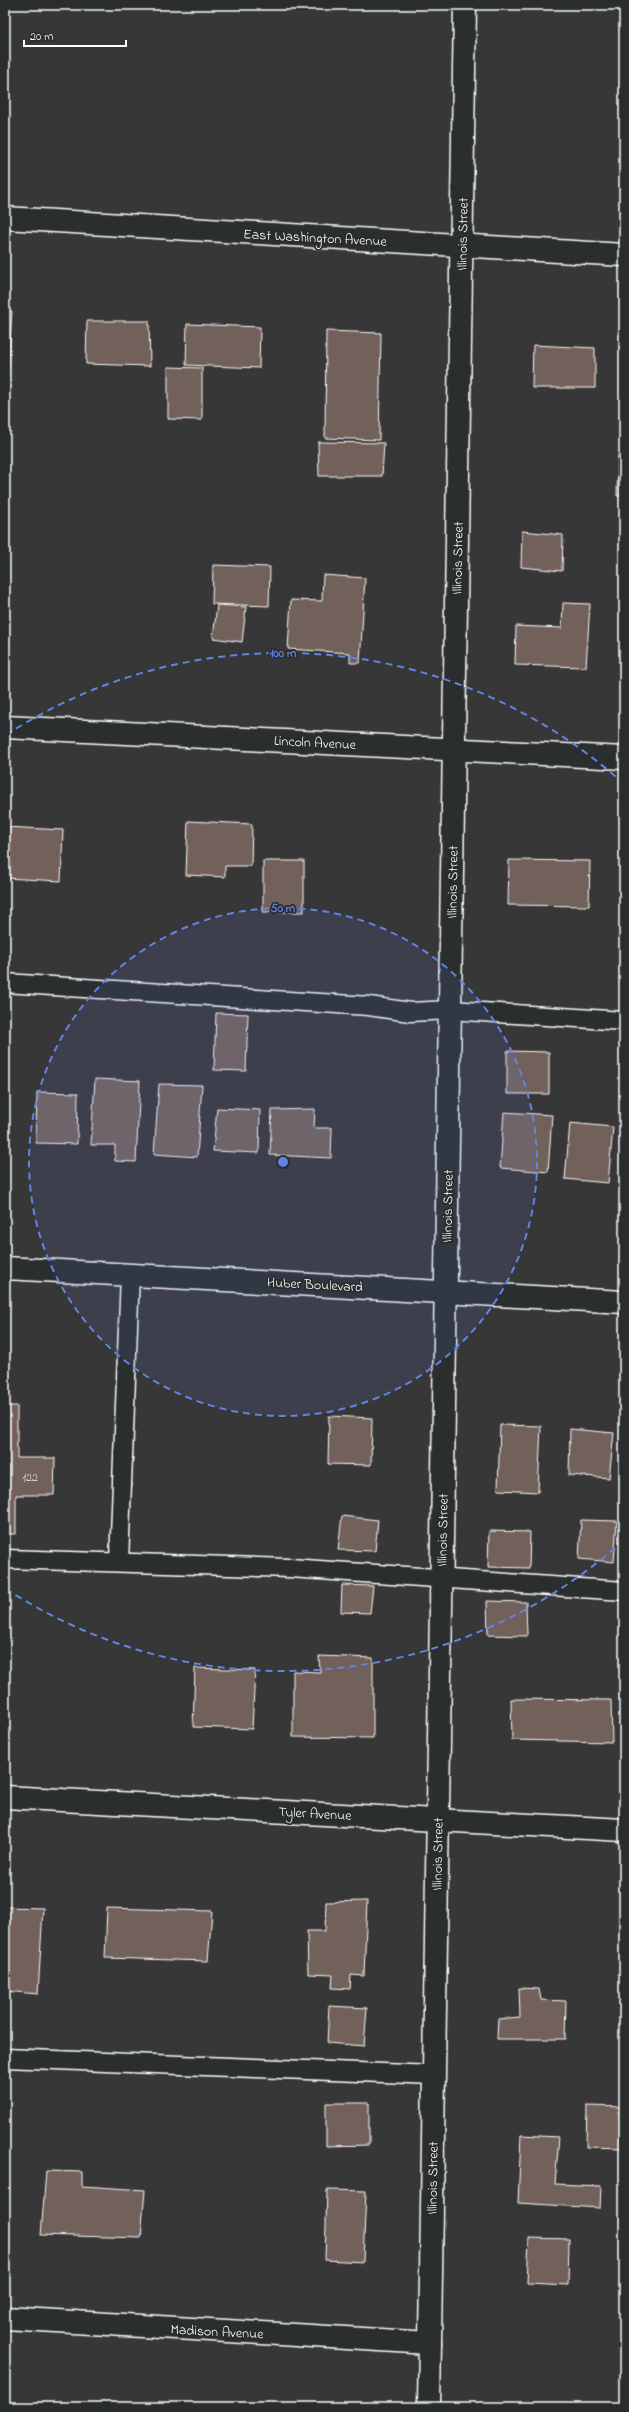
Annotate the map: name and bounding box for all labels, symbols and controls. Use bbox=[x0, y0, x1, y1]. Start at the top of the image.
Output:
scale bar bbox=[24, 22, 126, 48]
text: 20 m bbox=[30, 28, 53, 46]
street label: Illinois Street bbox=[452, 197, 475, 271]
street label: East Washington Avenue bbox=[243, 224, 388, 254]
street label: Illinois Street bbox=[447, 521, 470, 595]
text: 100 m bbox=[270, 645, 297, 663]
street label: Lincoln Avenue bbox=[273, 731, 357, 756]
street label: Illinois Street bbox=[442, 845, 465, 919]
text: 50 m bbox=[271, 900, 296, 918]
centre of rings bbox=[276, 1155, 290, 1169]
street label: Illinois Street bbox=[437, 1169, 460, 1243]
street label: Huber Boulevard bbox=[266, 1272, 364, 1299]
house number: 122 bbox=[22, 1469, 38, 1487]
street label: Illinois Street bbox=[432, 1493, 455, 1567]
street label: Tyler Avenue bbox=[278, 1802, 353, 1828]
street label: Illinois Street bbox=[427, 1817, 450, 1891]
street label: Illinois Street bbox=[422, 2141, 445, 2215]
street label: Madison Avenue bbox=[170, 2320, 265, 2345]

